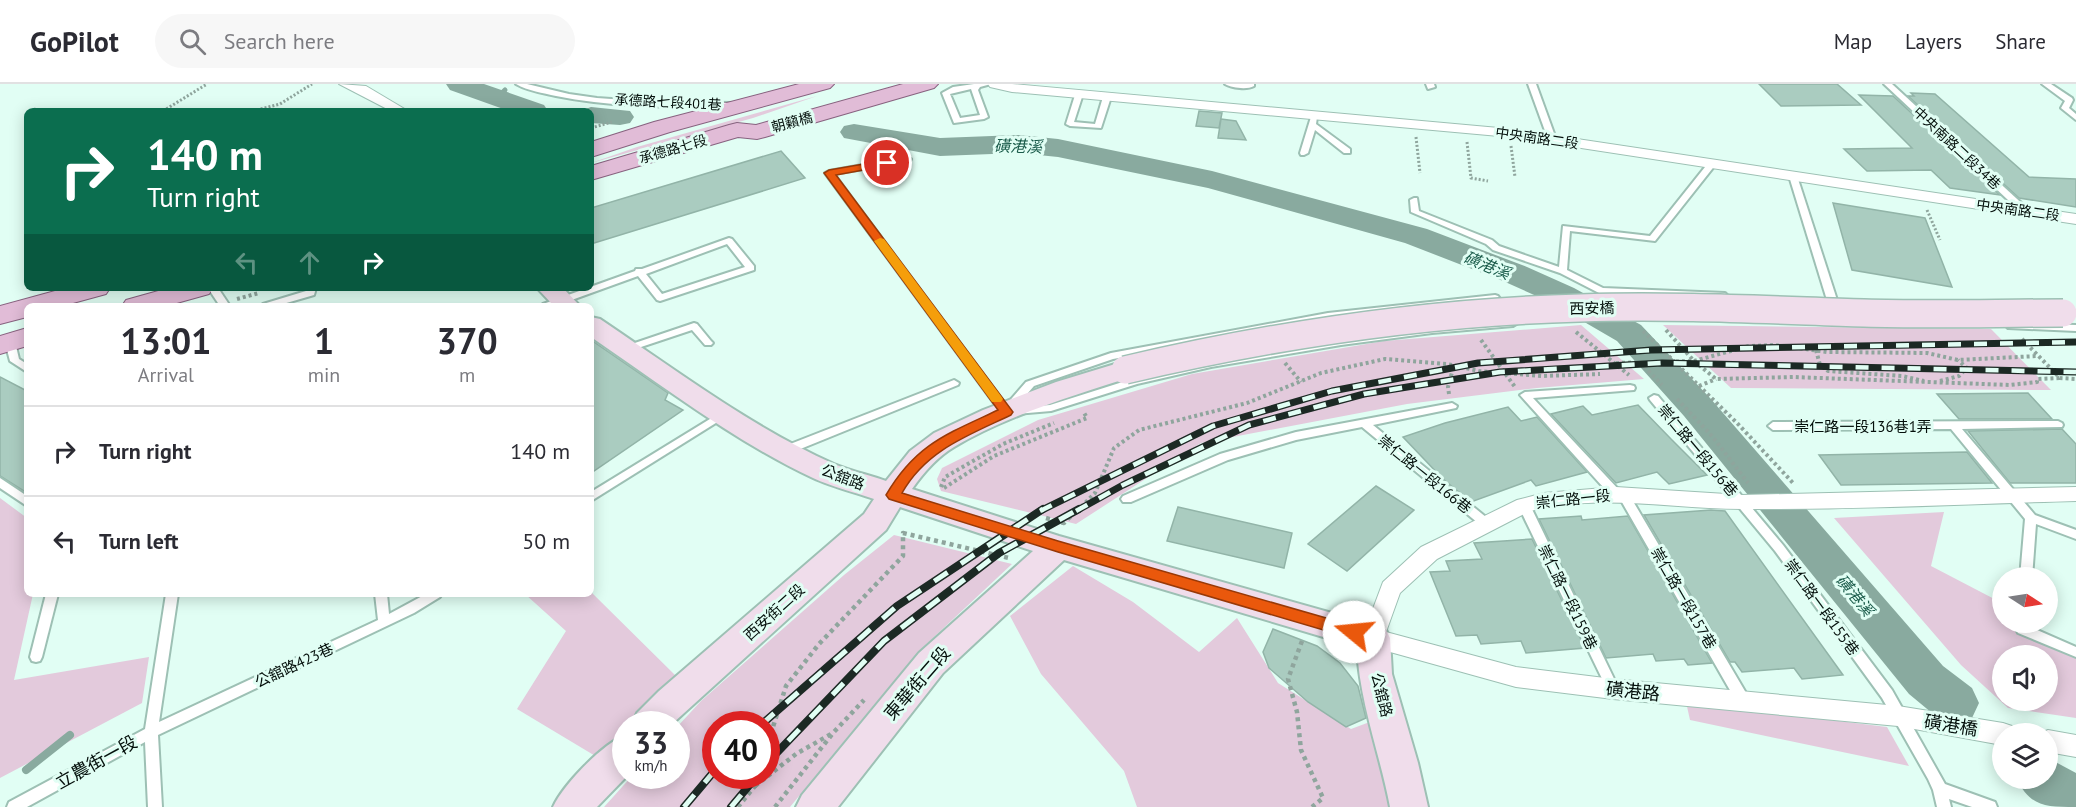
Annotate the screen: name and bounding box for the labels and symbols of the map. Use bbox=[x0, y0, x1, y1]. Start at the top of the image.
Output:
street label: 承德路七段401巷 bbox=[614, 90, 722, 114]
street label: 中央南路二段34巷 bbox=[1909, 103, 2005, 193]
street label: 朝籟橋 bbox=[769, 108, 815, 136]
street label: 中央南路二段 bbox=[1494, 123, 1580, 153]
street label: 承德路七段 bbox=[637, 131, 709, 167]
water label: 磺港溪 bbox=[994, 136, 1044, 156]
pin bbox=[861, 137, 912, 188]
street label: 中央南路二段 bbox=[1975, 195, 2061, 225]
water label: 磺港溪 bbox=[1461, 247, 1515, 284]
street label: 西安橋 bbox=[1569, 298, 1615, 318]
street label: 崇仁路一段156巷 bbox=[1654, 400, 1742, 500]
street label: 崇仁路一段136巷1弄 bbox=[1794, 417, 1932, 436]
street label: 崇仁路一段166巷 bbox=[1375, 431, 1475, 517]
street label: 公舘路 bbox=[819, 460, 867, 494]
street label: 崇仁路一段 bbox=[1535, 486, 1611, 512]
street label: 崇仁路一段159巷 bbox=[1534, 541, 1602, 653]
street label: 崇仁路一段157巷 bbox=[1647, 544, 1721, 652]
street label: 崇仁路一段155巷 bbox=[1781, 555, 1863, 659]
north arrow bbox=[1992, 567, 2058, 633]
water label: 磺港溪 bbox=[1832, 570, 1879, 621]
street label: 西安街二段 bbox=[740, 580, 808, 644]
position arrow bbox=[1322, 600, 1386, 664]
street label: 公舘路423巷 bbox=[252, 639, 336, 691]
street label: 東華街二段 bbox=[879, 641, 955, 725]
street label: 公舘路 bbox=[1367, 671, 1397, 719]
street label: 磺港路 bbox=[1605, 677, 1661, 705]
street label: 磺港橋 bbox=[1923, 709, 1979, 741]
speed limit sign: 40 bbox=[702, 711, 780, 789]
street label: 立農街一段 bbox=[51, 730, 141, 794]

